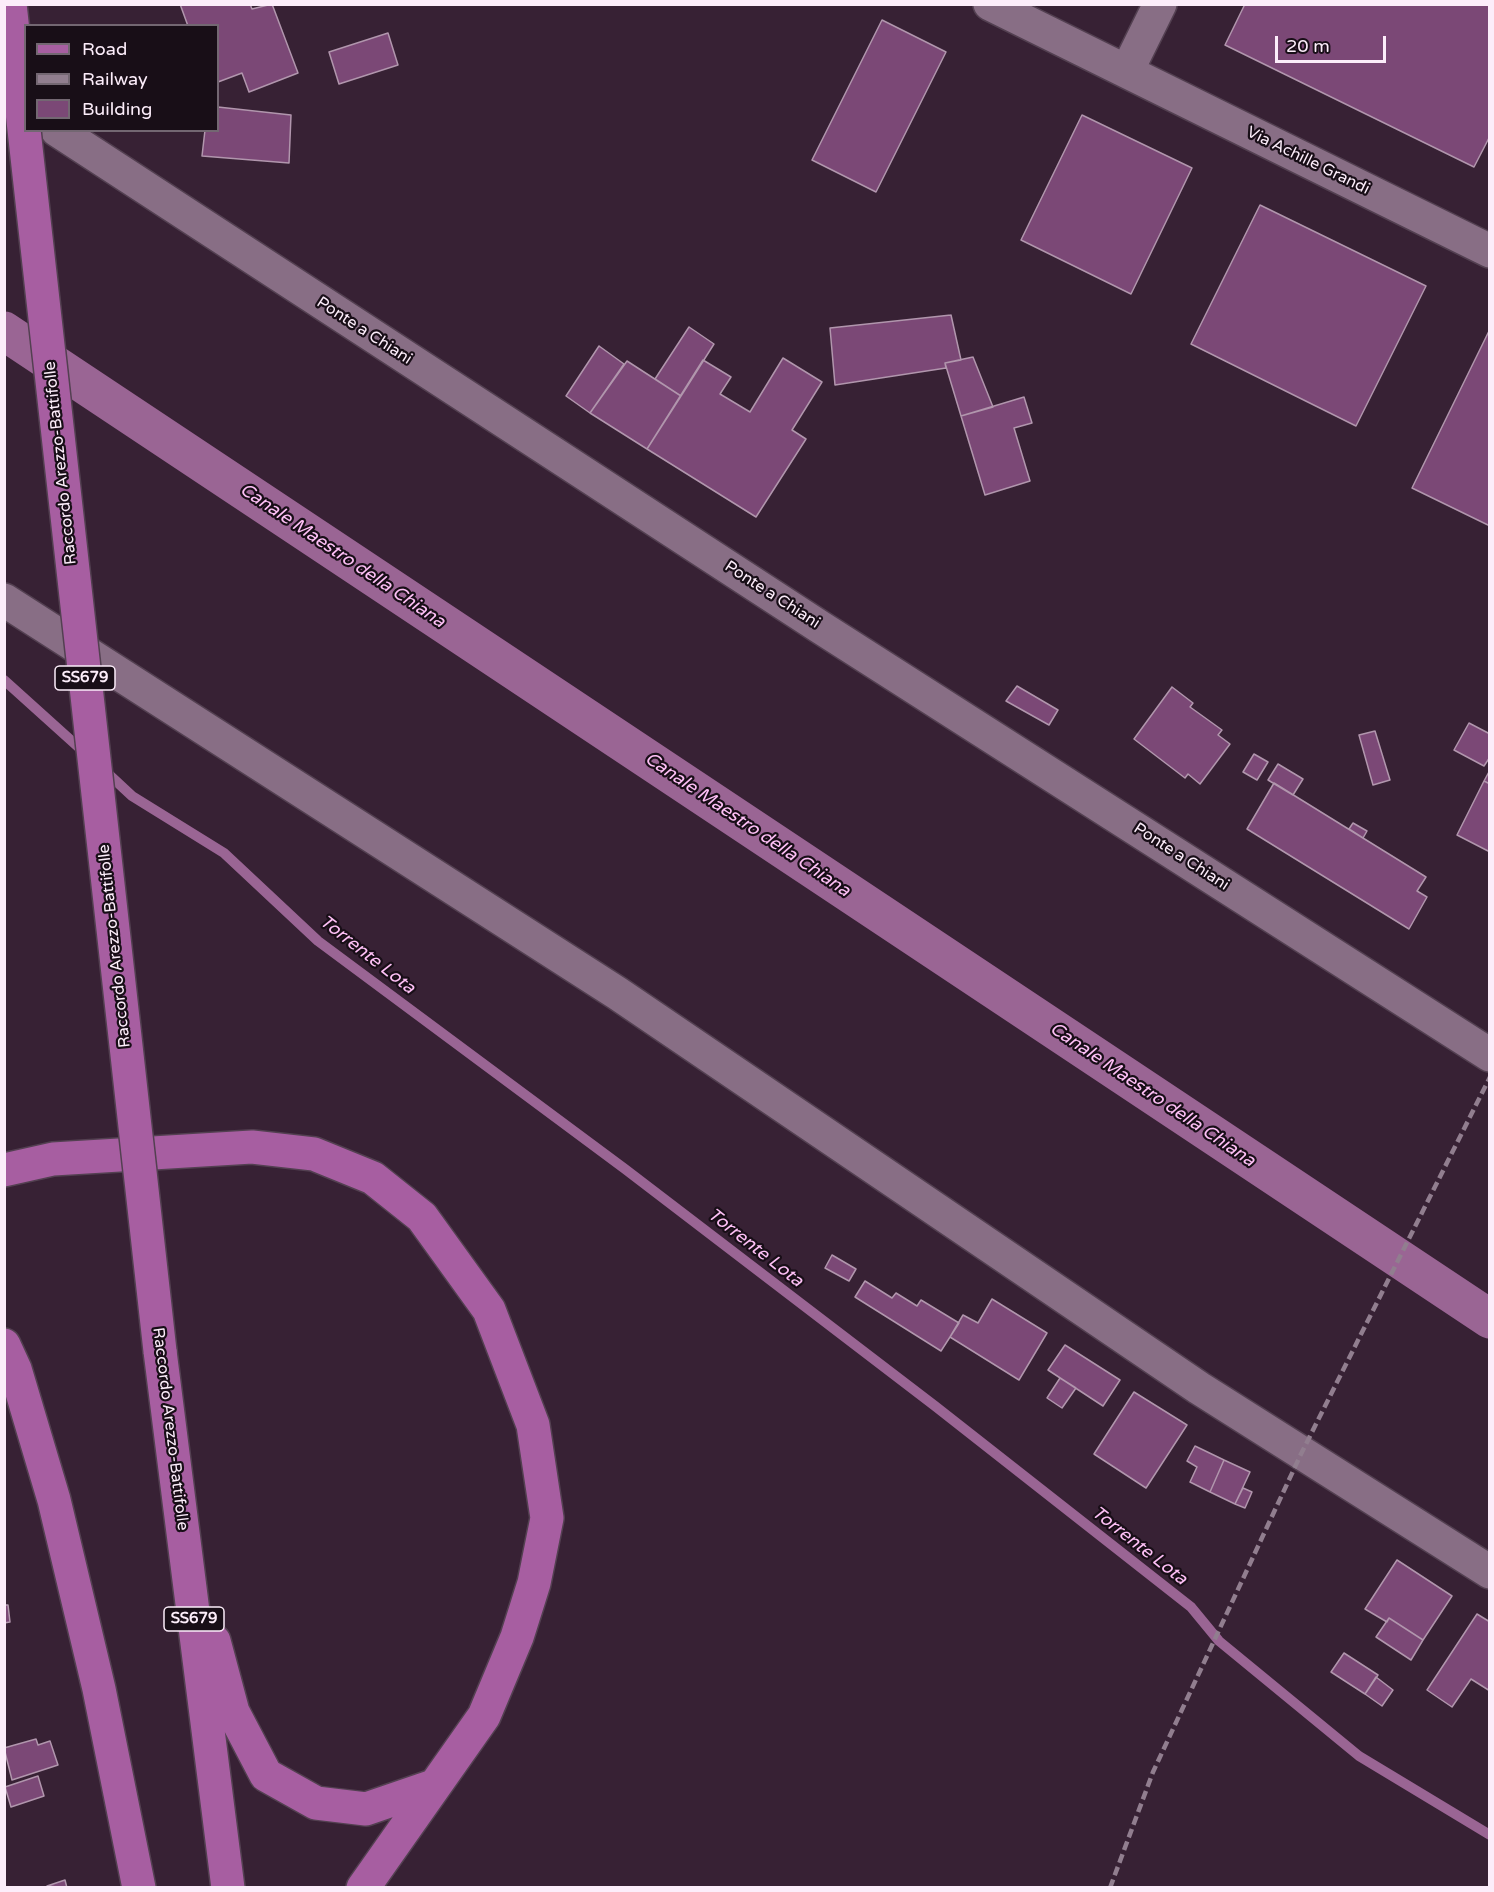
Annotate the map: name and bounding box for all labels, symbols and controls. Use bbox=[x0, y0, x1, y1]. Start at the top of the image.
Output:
legend bbox=[24, 24, 219, 132]
scale bar bbox=[1278, 24, 1389, 62]
text: 20 m bbox=[1286, 35, 1330, 57]
text: Road bbox=[82, 38, 127, 60]
text: Railway bbox=[82, 68, 148, 90]
text: Building bbox=[82, 98, 152, 120]
street label: Via Achille Grandi bbox=[1243, 123, 1373, 199]
street label: Ponte a Chiani bbox=[313, 293, 415, 369]
street label: Raccordo Arezzo-Battifolle bbox=[41, 360, 81, 566]
water label: Canale Maestro della Chiana bbox=[235, 479, 449, 633]
street label: Ponte a Chiani bbox=[721, 557, 823, 633]
road number: SS679 bbox=[55, 666, 115, 690]
water label: Canale Maestro della Chiana bbox=[640, 748, 854, 902]
street label: Ponte a Chiani bbox=[1130, 819, 1232, 895]
street label: Raccordo Arezzo-Battifolle bbox=[95, 843, 135, 1049]
water label: Torrente Lota bbox=[315, 911, 419, 999]
water label: Canale Maestro della Chiana bbox=[1045, 1018, 1259, 1172]
water label: Torrente Lota bbox=[703, 1204, 807, 1292]
street label: Raccordo Arezzo-Battifolle bbox=[148, 1326, 192, 1532]
water label: Torrente Lota bbox=[1087, 1502, 1191, 1590]
road number: SS679 bbox=[164, 1607, 224, 1631]

